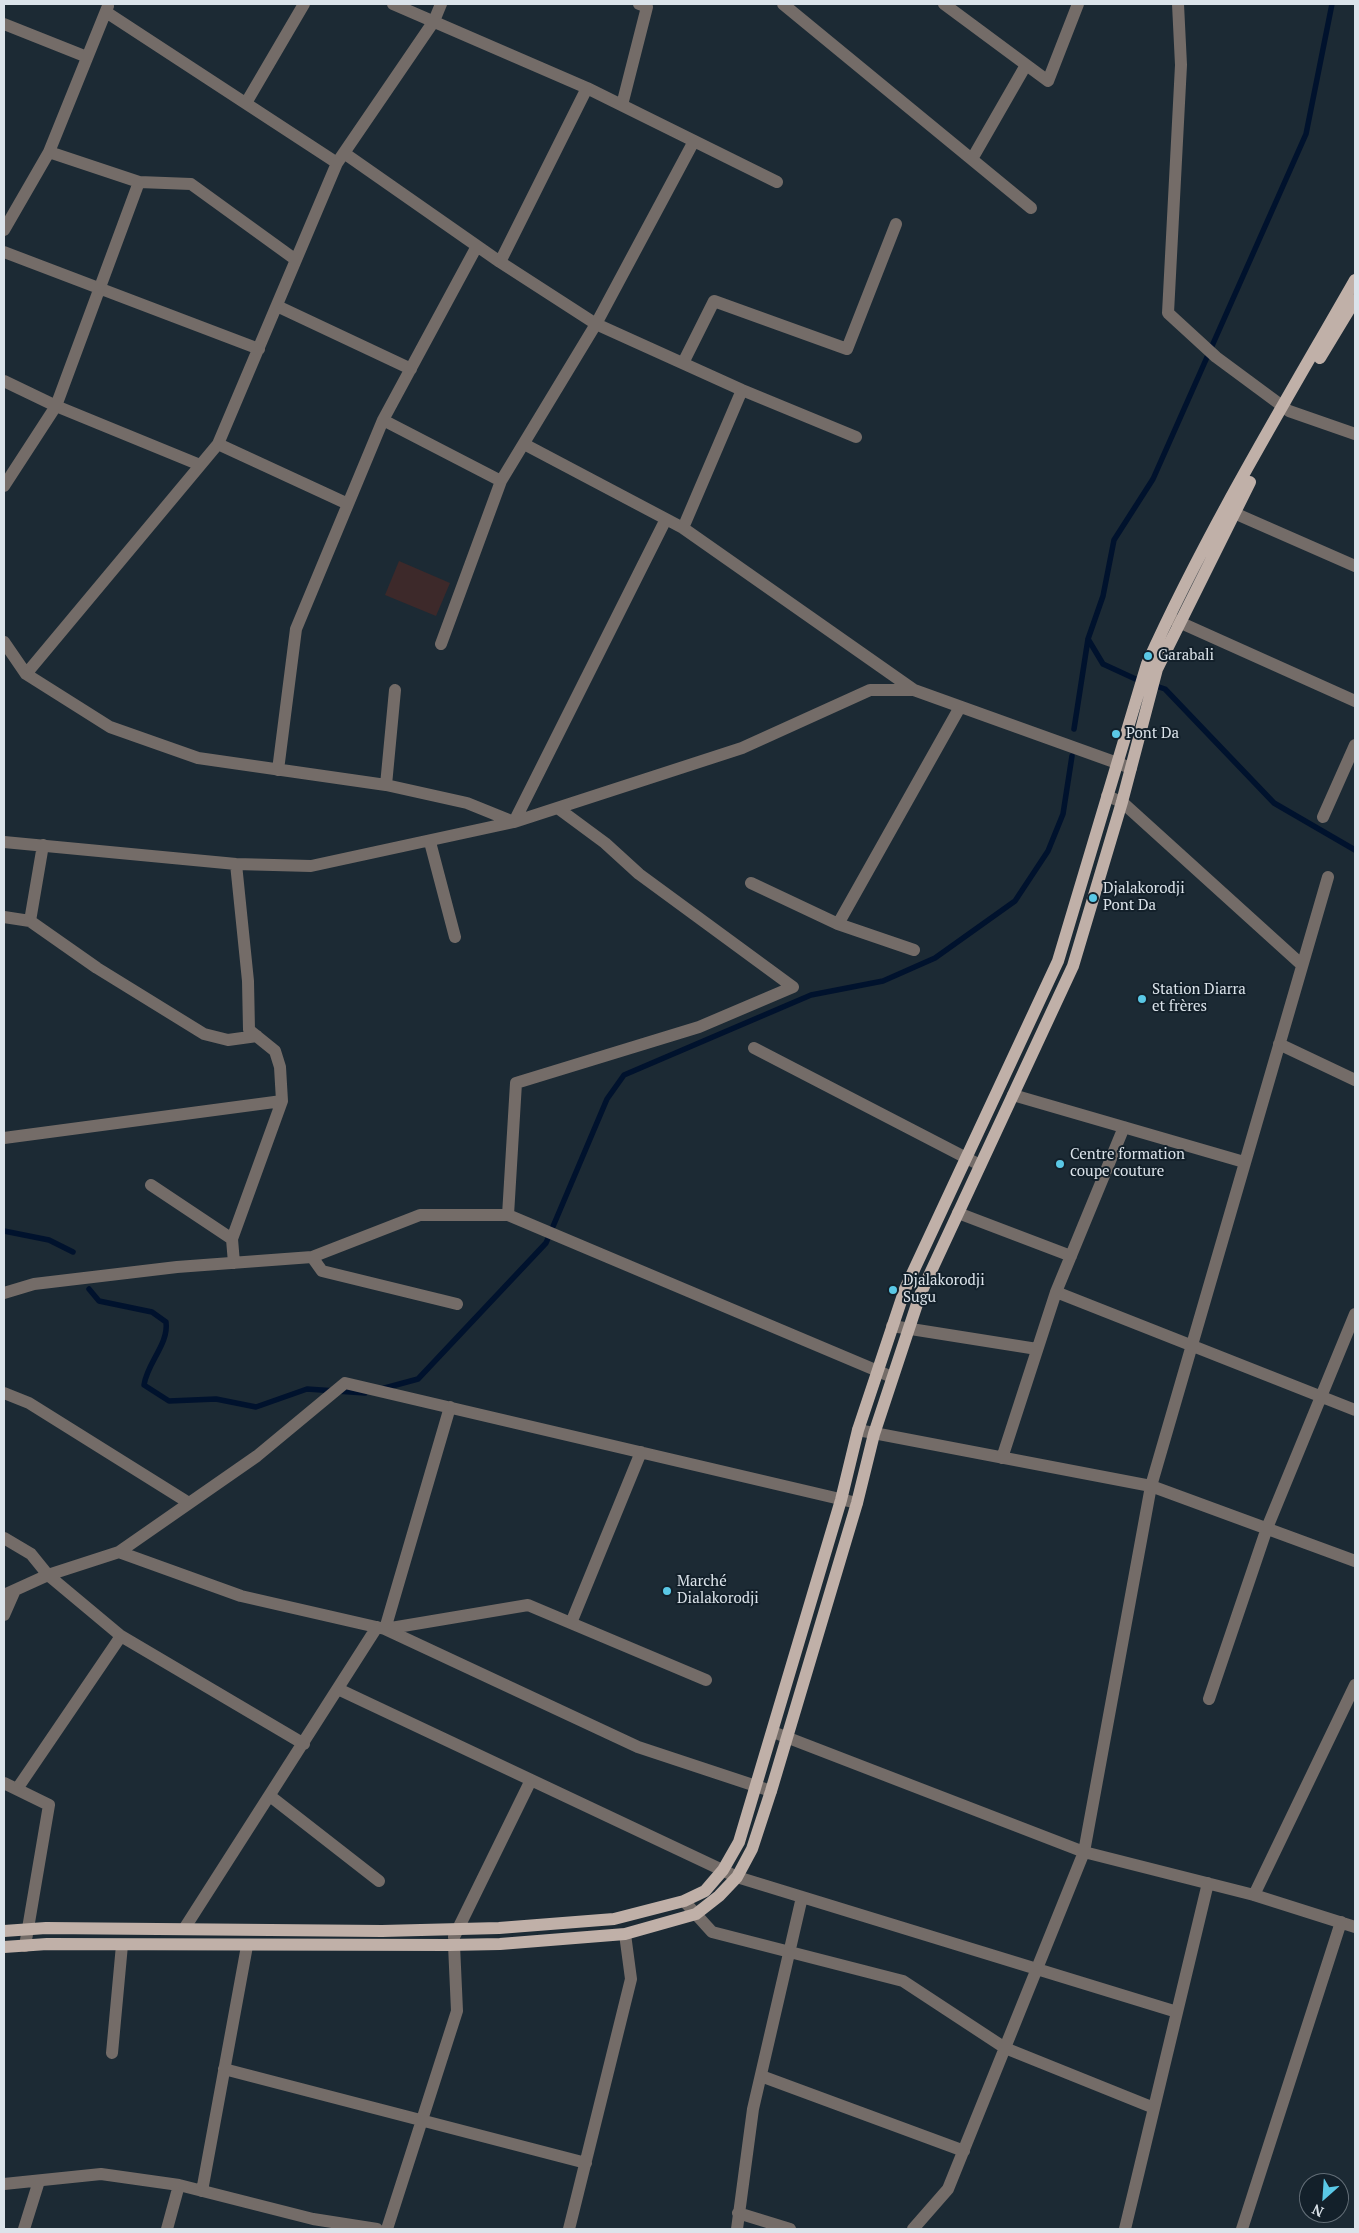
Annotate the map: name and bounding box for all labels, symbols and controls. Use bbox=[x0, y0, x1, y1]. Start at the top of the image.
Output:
place label: Garabali bbox=[1158, 647, 1214, 665]
marker: Garabali bbox=[1142, 650, 1154, 662]
place label: Pont Da bbox=[1126, 725, 1179, 743]
marker: Pont Da bbox=[1110, 728, 1122, 740]
place label: Djalakorodji Pont Da bbox=[1103, 880, 1185, 915]
marker: Djalakorodji Pont Da bbox=[1087, 892, 1099, 904]
place label: Station Diarra et frères bbox=[1152, 981, 1246, 1016]
marker: Station Diarra et frères bbox=[1136, 993, 1148, 1005]
place label: Centre formation coupe couture bbox=[1070, 1146, 1185, 1181]
marker: Centre formation coupe couture bbox=[1054, 1158, 1066, 1170]
place label: Djalakorodji Sugu bbox=[903, 1272, 985, 1307]
marker: Djalakorodji Sugu bbox=[887, 1284, 899, 1296]
place label: Marché Dialakorodji bbox=[677, 1573, 759, 1608]
marker: Marché Dialakorodji bbox=[661, 1585, 673, 1597]
north arrow bbox=[1299, 2173, 1349, 2223]
text: N bbox=[1309, 2200, 1327, 2222]

